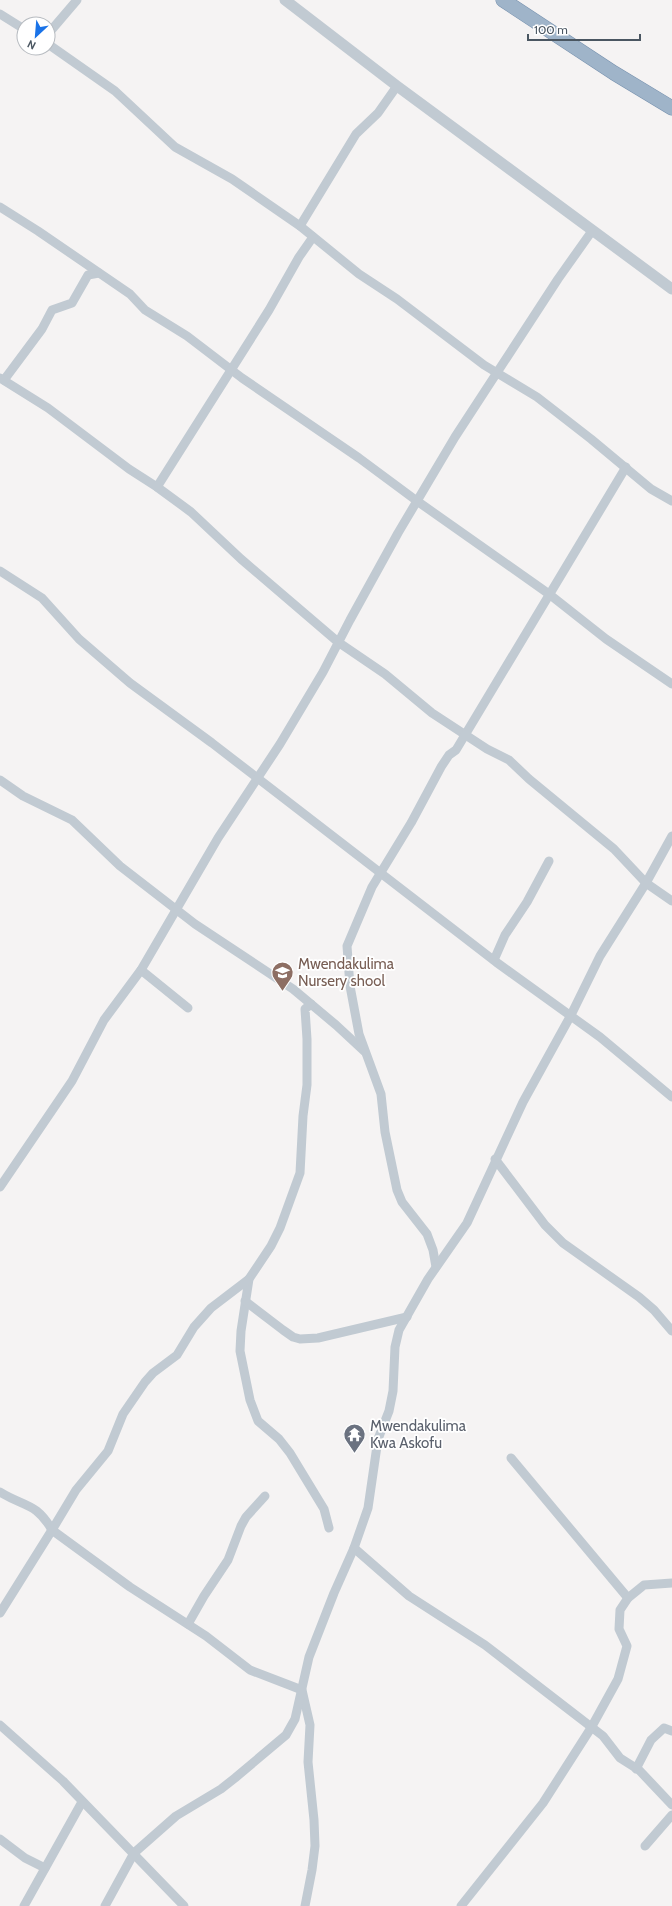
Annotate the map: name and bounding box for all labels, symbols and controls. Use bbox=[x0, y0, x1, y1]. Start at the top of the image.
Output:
north arrow bbox=[16, 16, 56, 56]
scale bar bbox=[528, 16, 640, 42]
text: 100 m bbox=[534, 22, 568, 37]
text: N bbox=[25, 37, 38, 53]
place label: Mwendakulima Nursery shool bbox=[298, 955, 395, 990]
school or university icon: Mwendakulima Nursery shool bbox=[269, 960, 295, 993]
place label: Mwendakulima Kwa Askofu bbox=[370, 1417, 467, 1452]
temple icon: Mwendakulima Kwa Askofu bbox=[342, 1422, 368, 1455]

